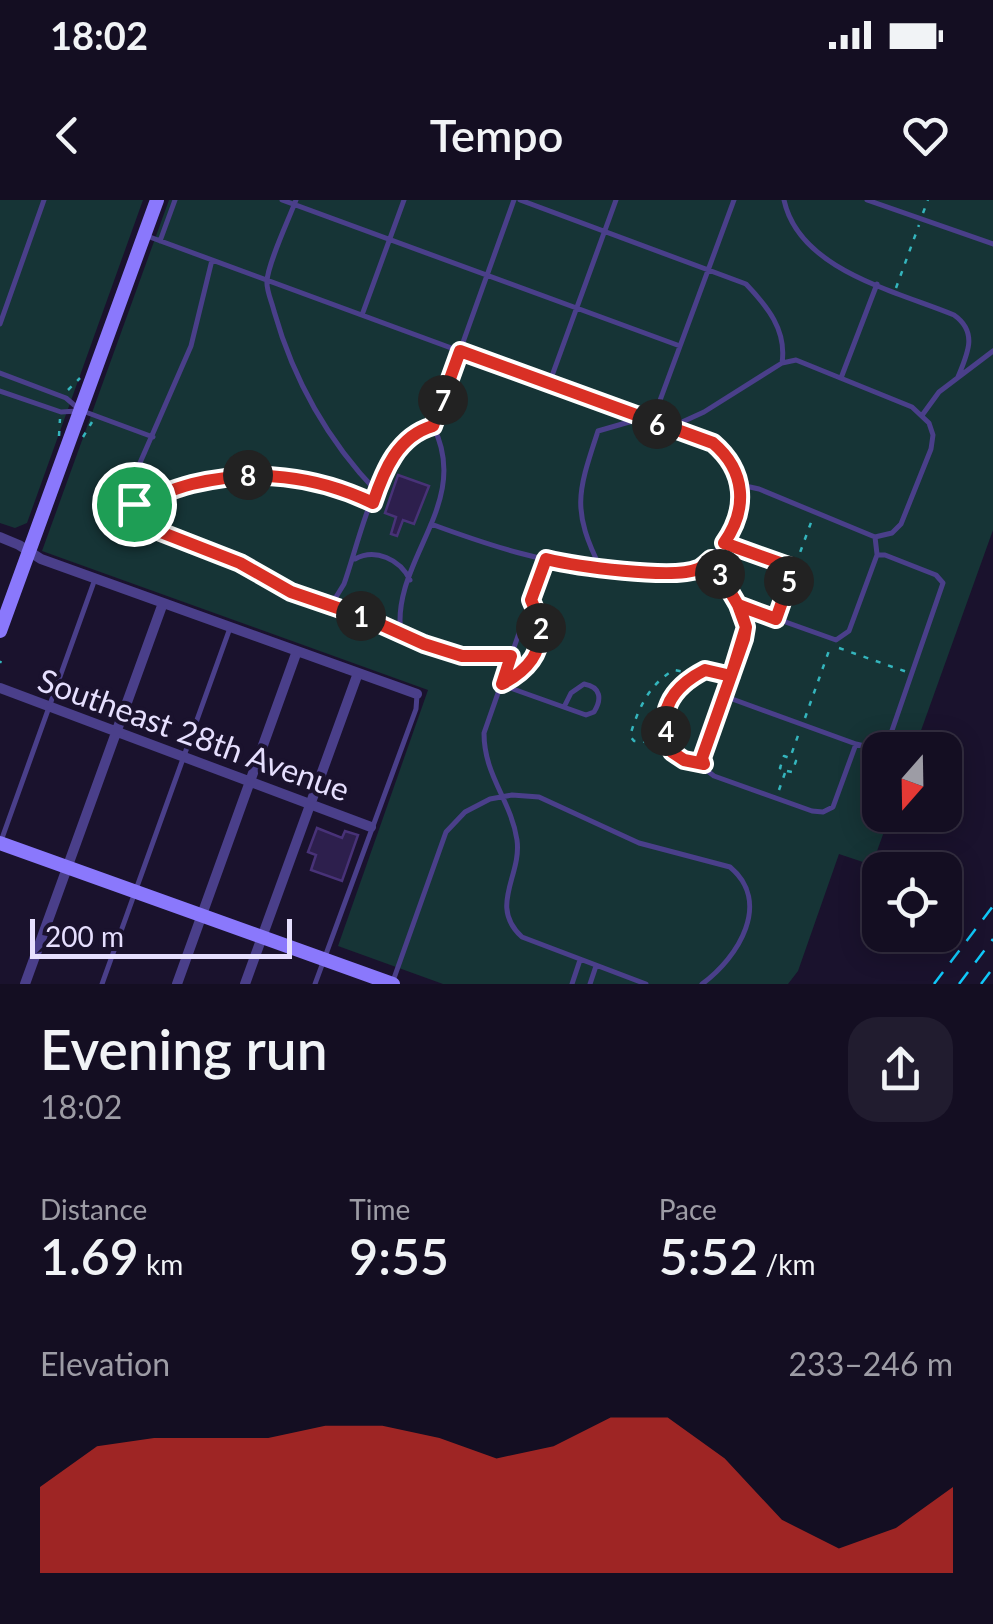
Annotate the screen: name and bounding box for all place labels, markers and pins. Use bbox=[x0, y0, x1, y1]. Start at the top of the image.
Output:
pin: 7 bbox=[418, 375, 468, 425]
pin: 6 bbox=[632, 399, 682, 449]
pin: 8 bbox=[223, 450, 273, 500]
pin bbox=[92, 462, 177, 547]
pin: 3 bbox=[695, 549, 745, 599]
pin: 5 bbox=[764, 556, 814, 606]
pin: 1 bbox=[336, 591, 386, 641]
pin: 2 bbox=[516, 603, 566, 653]
pin: 4 bbox=[641, 706, 691, 756]

